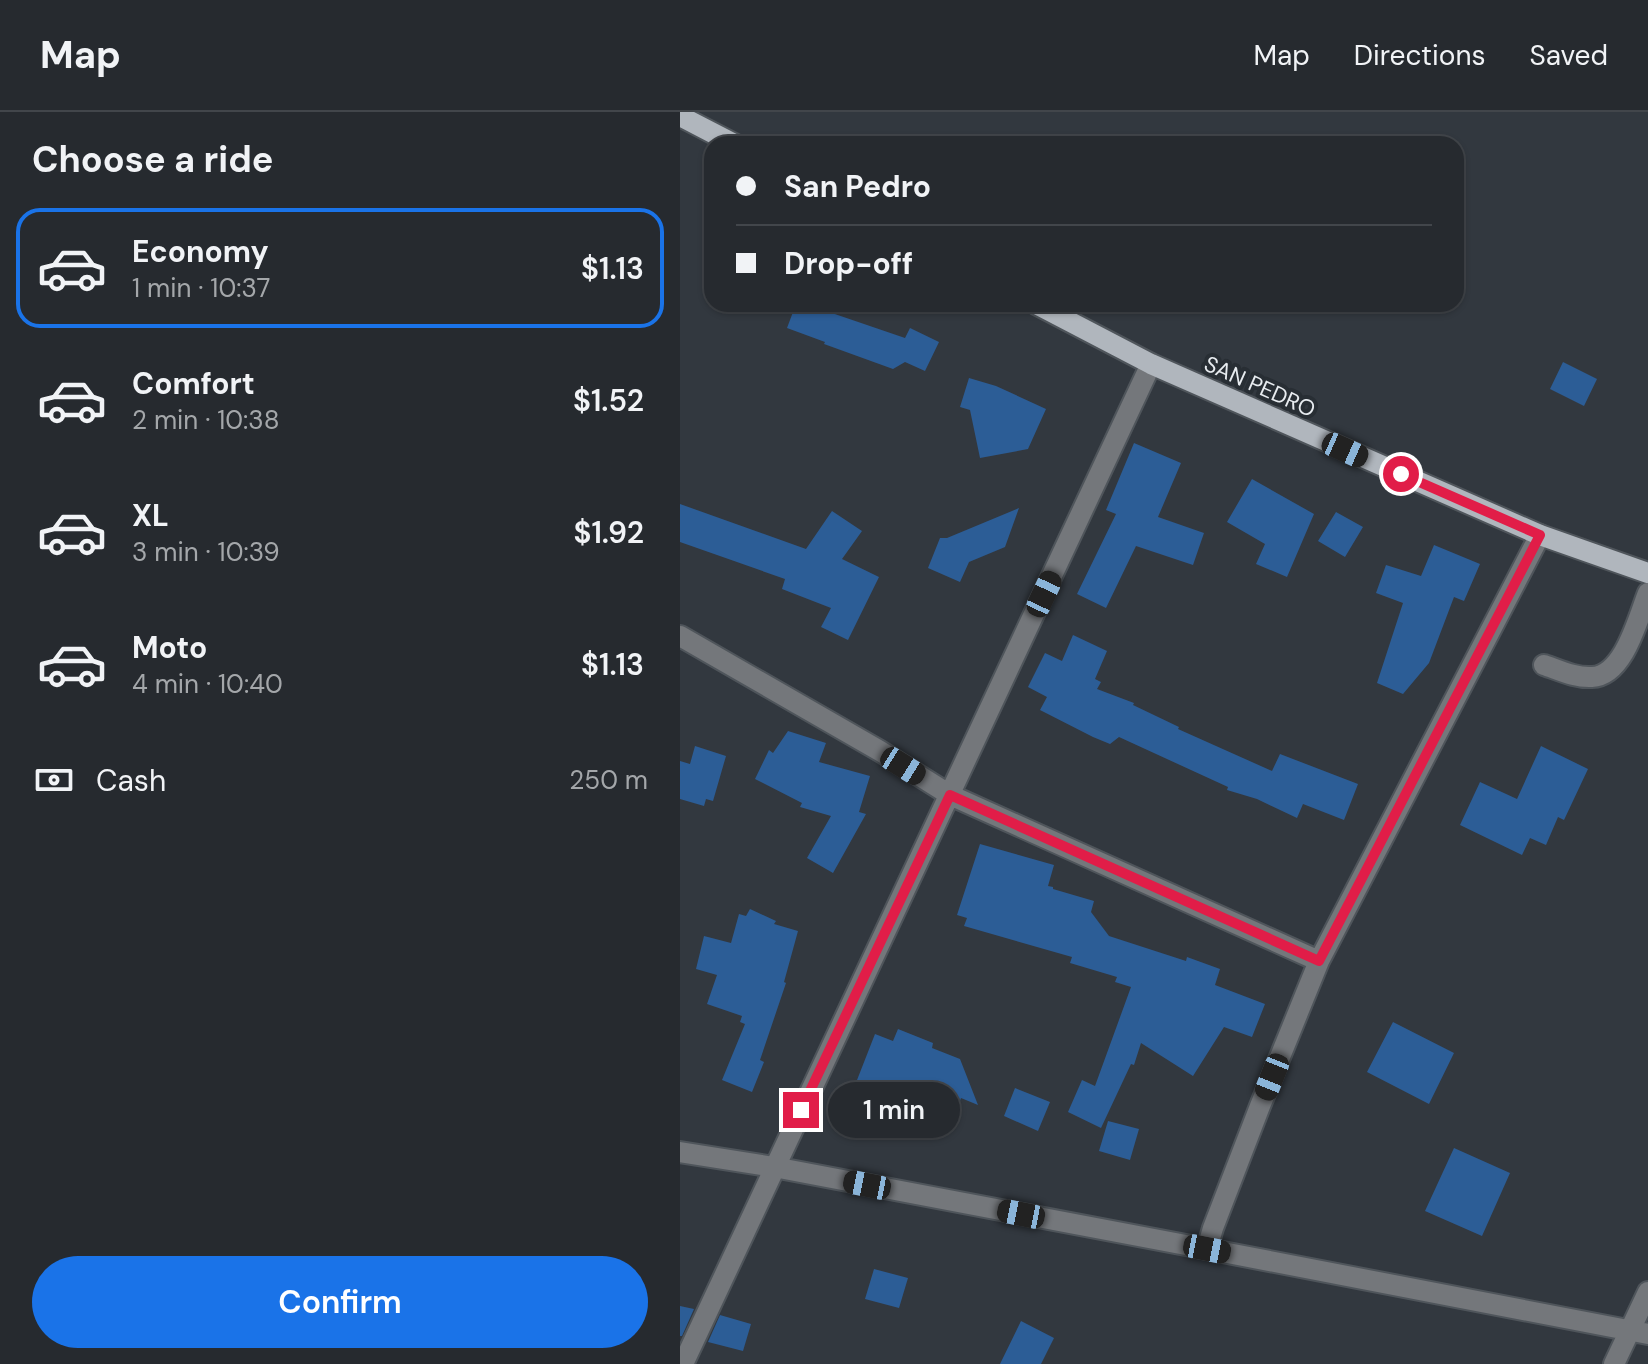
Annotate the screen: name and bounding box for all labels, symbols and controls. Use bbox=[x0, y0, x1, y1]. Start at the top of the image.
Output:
text: Map bbox=[40, 30, 121, 80]
text: Map bbox=[1253, 37, 1310, 74]
text: Directions bbox=[1354, 37, 1486, 74]
text: Saved bbox=[1530, 37, 1608, 74]
text: Choose a ride bbox=[32, 136, 273, 183]
text: San Pedro bbox=[784, 167, 931, 206]
icon: car bbox=[36, 232, 108, 304]
text: Economy bbox=[132, 232, 269, 271]
text: Drop-off bbox=[784, 244, 913, 283]
text: $1.13 bbox=[581, 249, 644, 288]
text: 1 min · 10:37 bbox=[132, 271, 270, 305]
street label: SAN PEDRO bbox=[1200, 349, 1320, 424]
icon: car bbox=[36, 364, 108, 436]
text: Comfort bbox=[132, 364, 255, 403]
text: $1.52 bbox=[573, 381, 644, 420]
text: 2 min · 10:38 bbox=[132, 403, 280, 437]
car bbox=[1318, 429, 1372, 471]
route start bbox=[1383, 456, 1419, 492]
icon: car bbox=[36, 496, 108, 568]
text: XL bbox=[132, 496, 169, 535]
text: $1.92 bbox=[573, 513, 644, 552]
text: 3 min · 10:39 bbox=[132, 535, 280, 569]
car bbox=[1023, 567, 1065, 621]
icon: car bbox=[36, 628, 108, 700]
text: Moto bbox=[132, 628, 207, 667]
text: $1.13 bbox=[581, 645, 644, 684]
text: 4 min · 10:40 bbox=[132, 667, 283, 701]
car bbox=[876, 743, 930, 789]
icon: cash bbox=[32, 758, 76, 802]
text: Cash bbox=[96, 761, 166, 800]
text: 250 m bbox=[569, 763, 648, 797]
car bbox=[1252, 1050, 1292, 1104]
callout: 1 min bbox=[829, 1082, 961, 1138]
route end bbox=[783, 1092, 819, 1128]
text: 1 min bbox=[863, 1093, 925, 1127]
car bbox=[841, 1169, 893, 1201]
car bbox=[995, 1198, 1047, 1230]
car bbox=[1181, 1233, 1233, 1265]
button: Confirm bbox=[32, 1256, 648, 1348]

